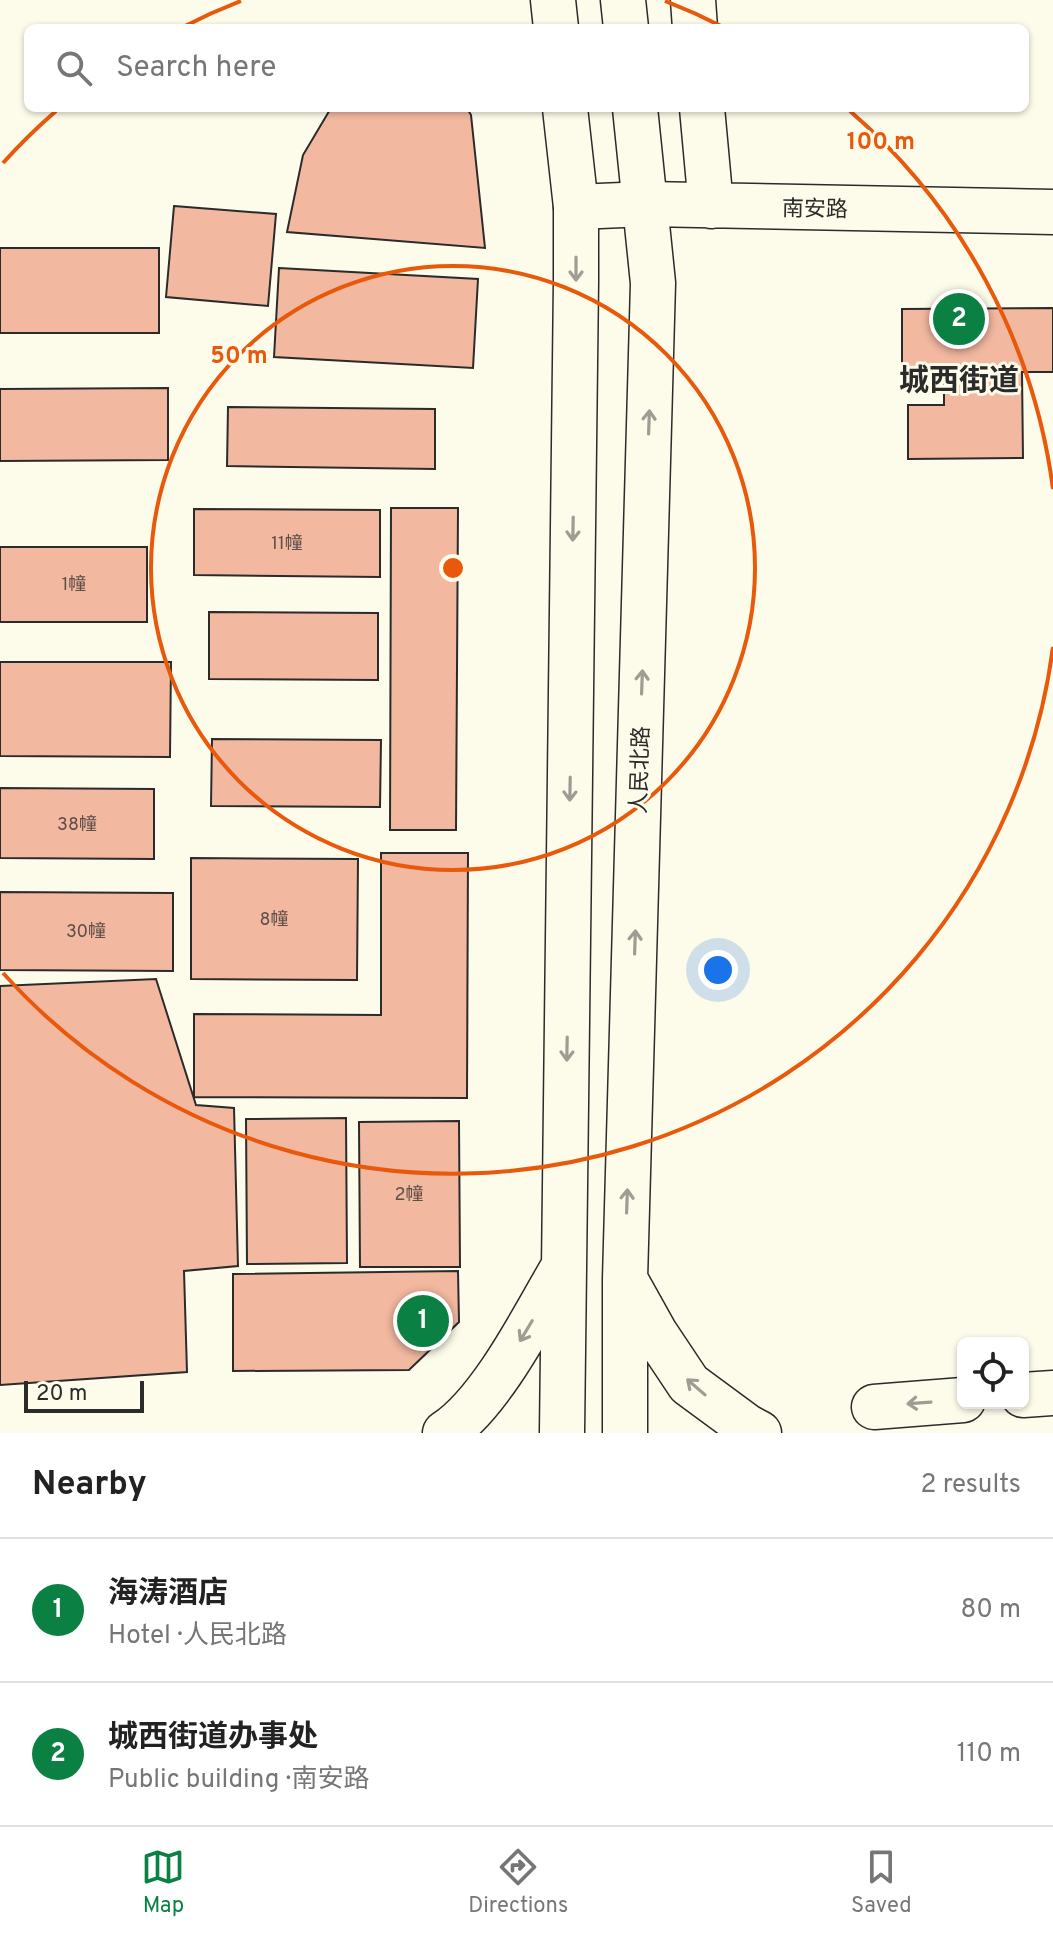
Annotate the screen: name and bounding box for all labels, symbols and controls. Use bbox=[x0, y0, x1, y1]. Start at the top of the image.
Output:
search box bbox=[24, 24, 1029, 112]
icon: search bbox=[52, 46, 96, 90]
text: Search here bbox=[116, 50, 276, 87]
text: 100 m bbox=[847, 128, 915, 158]
street label: 南安路 bbox=[782, 196, 848, 225]
one-way arrow bbox=[568, 255, 584, 282]
pin: 2 bbox=[933, 289, 985, 349]
text: 50 m bbox=[210, 342, 268, 372]
district label: 城西街道 bbox=[899, 364, 1019, 401]
one-way arrow bbox=[641, 409, 657, 436]
one-way arrow bbox=[565, 515, 581, 542]
house number: 11幢 bbox=[271, 533, 303, 556]
centre of rings bbox=[439, 554, 467, 582]
house number: 1幢 bbox=[62, 574, 86, 597]
one-way arrow bbox=[634, 669, 649, 696]
street label: 人民北路 bbox=[626, 726, 657, 815]
one-way arrow bbox=[563, 775, 578, 802]
house number: 38幢 bbox=[57, 814, 97, 837]
house number: 8幢 bbox=[260, 909, 289, 932]
house number: 30幢 bbox=[66, 921, 106, 944]
one-way arrow bbox=[627, 929, 642, 955]
your location bbox=[698, 950, 738, 990]
one-way arrow bbox=[560, 1035, 575, 1062]
house number: 2幢 bbox=[394, 1184, 424, 1207]
one-way arrow bbox=[620, 1188, 635, 1215]
pin: 1 bbox=[397, 1291, 449, 1351]
one-way arrow bbox=[518, 1319, 534, 1342]
map controls bbox=[957, 1337, 1029, 1409]
button: locate bbox=[957, 1337, 1029, 1409]
scale bar bbox=[24, 1377, 144, 1413]
one-way arrow bbox=[686, 1379, 706, 1397]
text: 20 m bbox=[36, 1381, 87, 1408]
one-way arrow bbox=[906, 1396, 933, 1411]
text: Nearby bbox=[32, 1464, 147, 1507]
text: 2 results bbox=[921, 1469, 1021, 1502]
text: 海涛酒店 bbox=[108, 1576, 228, 1613]
text: 1 bbox=[53, 1594, 63, 1627]
text: 80 m bbox=[961, 1594, 1021, 1627]
text: Hotel · 人民北路 bbox=[108, 1620, 287, 1653]
text: 城西街道办事处 bbox=[108, 1720, 318, 1757]
text: 2 bbox=[50, 1738, 66, 1771]
text: 110 m bbox=[957, 1738, 1021, 1771]
text: Public building · 南安路 bbox=[108, 1764, 370, 1797]
tab: Map bbox=[141, 1845, 185, 1920]
tab: Directions bbox=[468, 1845, 568, 1920]
tab: Saved bbox=[851, 1845, 912, 1920]

